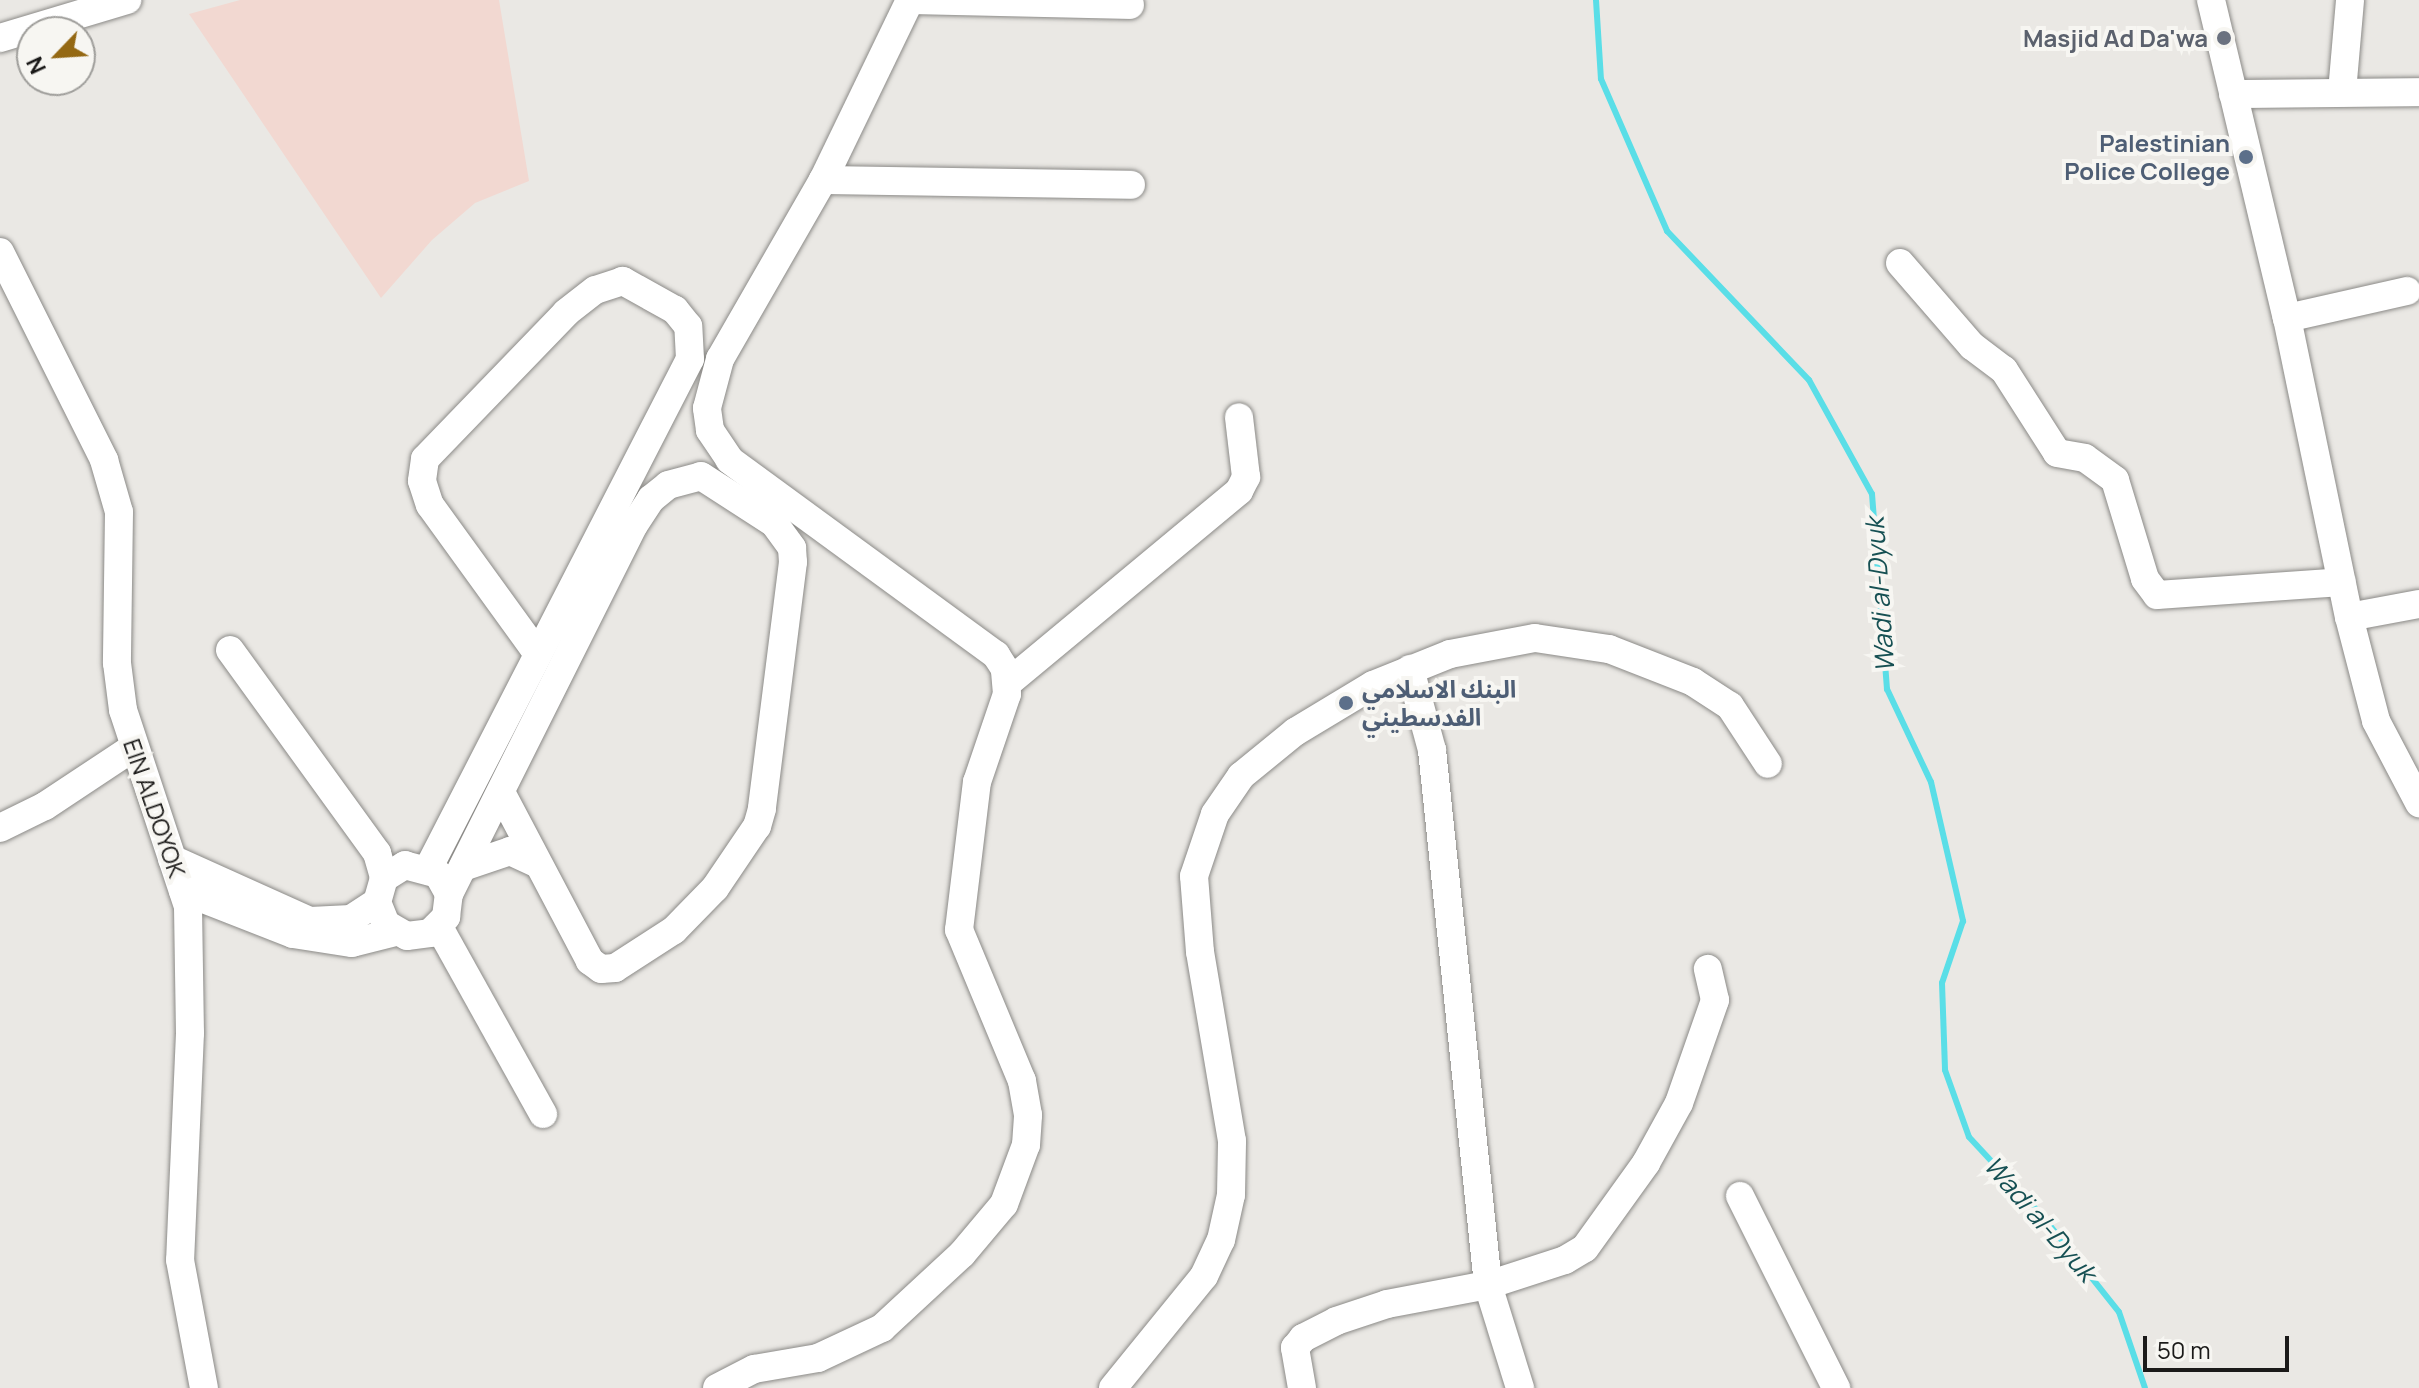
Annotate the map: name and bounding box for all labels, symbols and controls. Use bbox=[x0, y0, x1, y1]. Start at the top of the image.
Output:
north arrow bbox=[16, 16, 96, 96]
place label: Masjid Ad Da'wa bbox=[2023, 24, 2208, 52]
marker: Masjid Ad Da'wa bbox=[2215, 29, 2233, 47]
text: N bbox=[19, 52, 53, 79]
place label: Palestinian Police College bbox=[2064, 129, 2230, 185]
marker: Palestinian Police College bbox=[2237, 148, 2255, 166]
water label: Wadi al-Dyuk bbox=[1859, 516, 1901, 674]
place label: البنك الاسلامي الفدسطيني bbox=[1362, 675, 1516, 731]
marker: البنك الاسلامي الفدسطيني bbox=[1337, 694, 1355, 712]
street label: EIN ALDOYOK bbox=[118, 735, 192, 881]
water label: Wadi al-Dyuk bbox=[1977, 1150, 2103, 1288]
scale bar bbox=[2147, 1320, 2293, 1370]
text: 50 m bbox=[2157, 1333, 2211, 1366]

